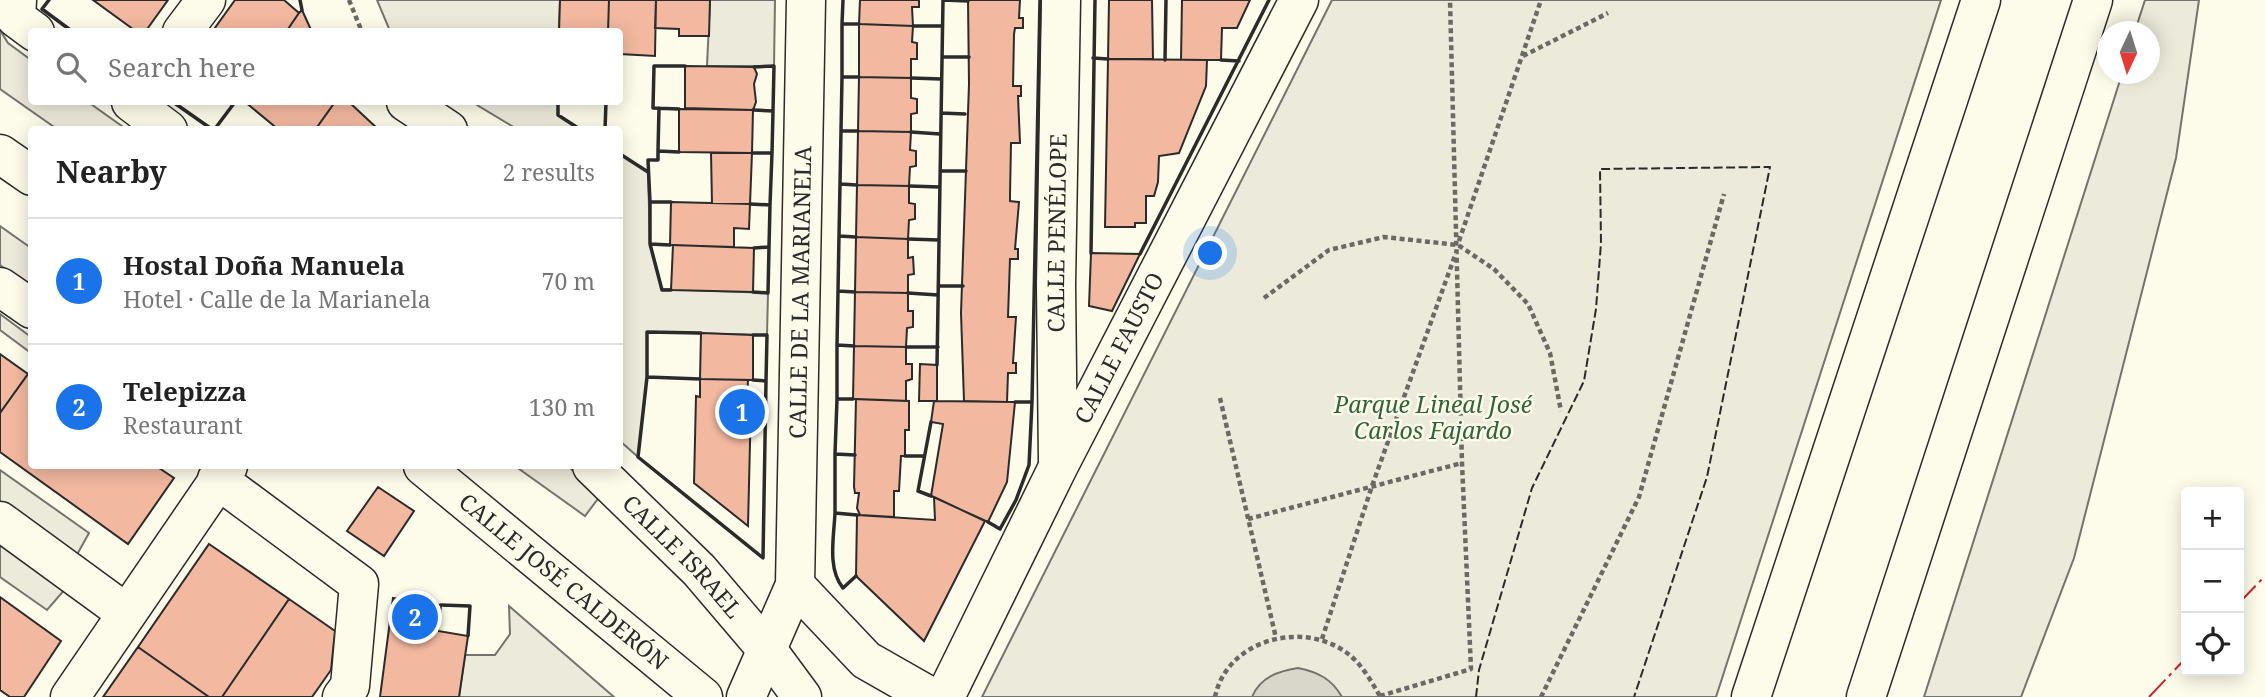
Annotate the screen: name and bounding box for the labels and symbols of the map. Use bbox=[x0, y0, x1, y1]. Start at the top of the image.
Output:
north arrow bbox=[2097, 21, 2160, 84]
street label: CALLE PENÉLOPE bbox=[1039, 133, 1074, 333]
street label: CALLE DE LA MARIANELA bbox=[781, 145, 818, 439]
your location bbox=[1193, 236, 1227, 270]
street label: CALLE FAUSTO bbox=[1066, 266, 1171, 429]
pin: 1 bbox=[719, 386, 765, 438]
park label: Parque Lineal José Carlos Fajardo bbox=[1333, 388, 1533, 446]
street label: CALLE JOSÉ CALDERÓN bbox=[453, 485, 675, 677]
street label: CALLE ISRAEL bbox=[616, 487, 750, 625]
pin: 2 bbox=[392, 591, 438, 643]

